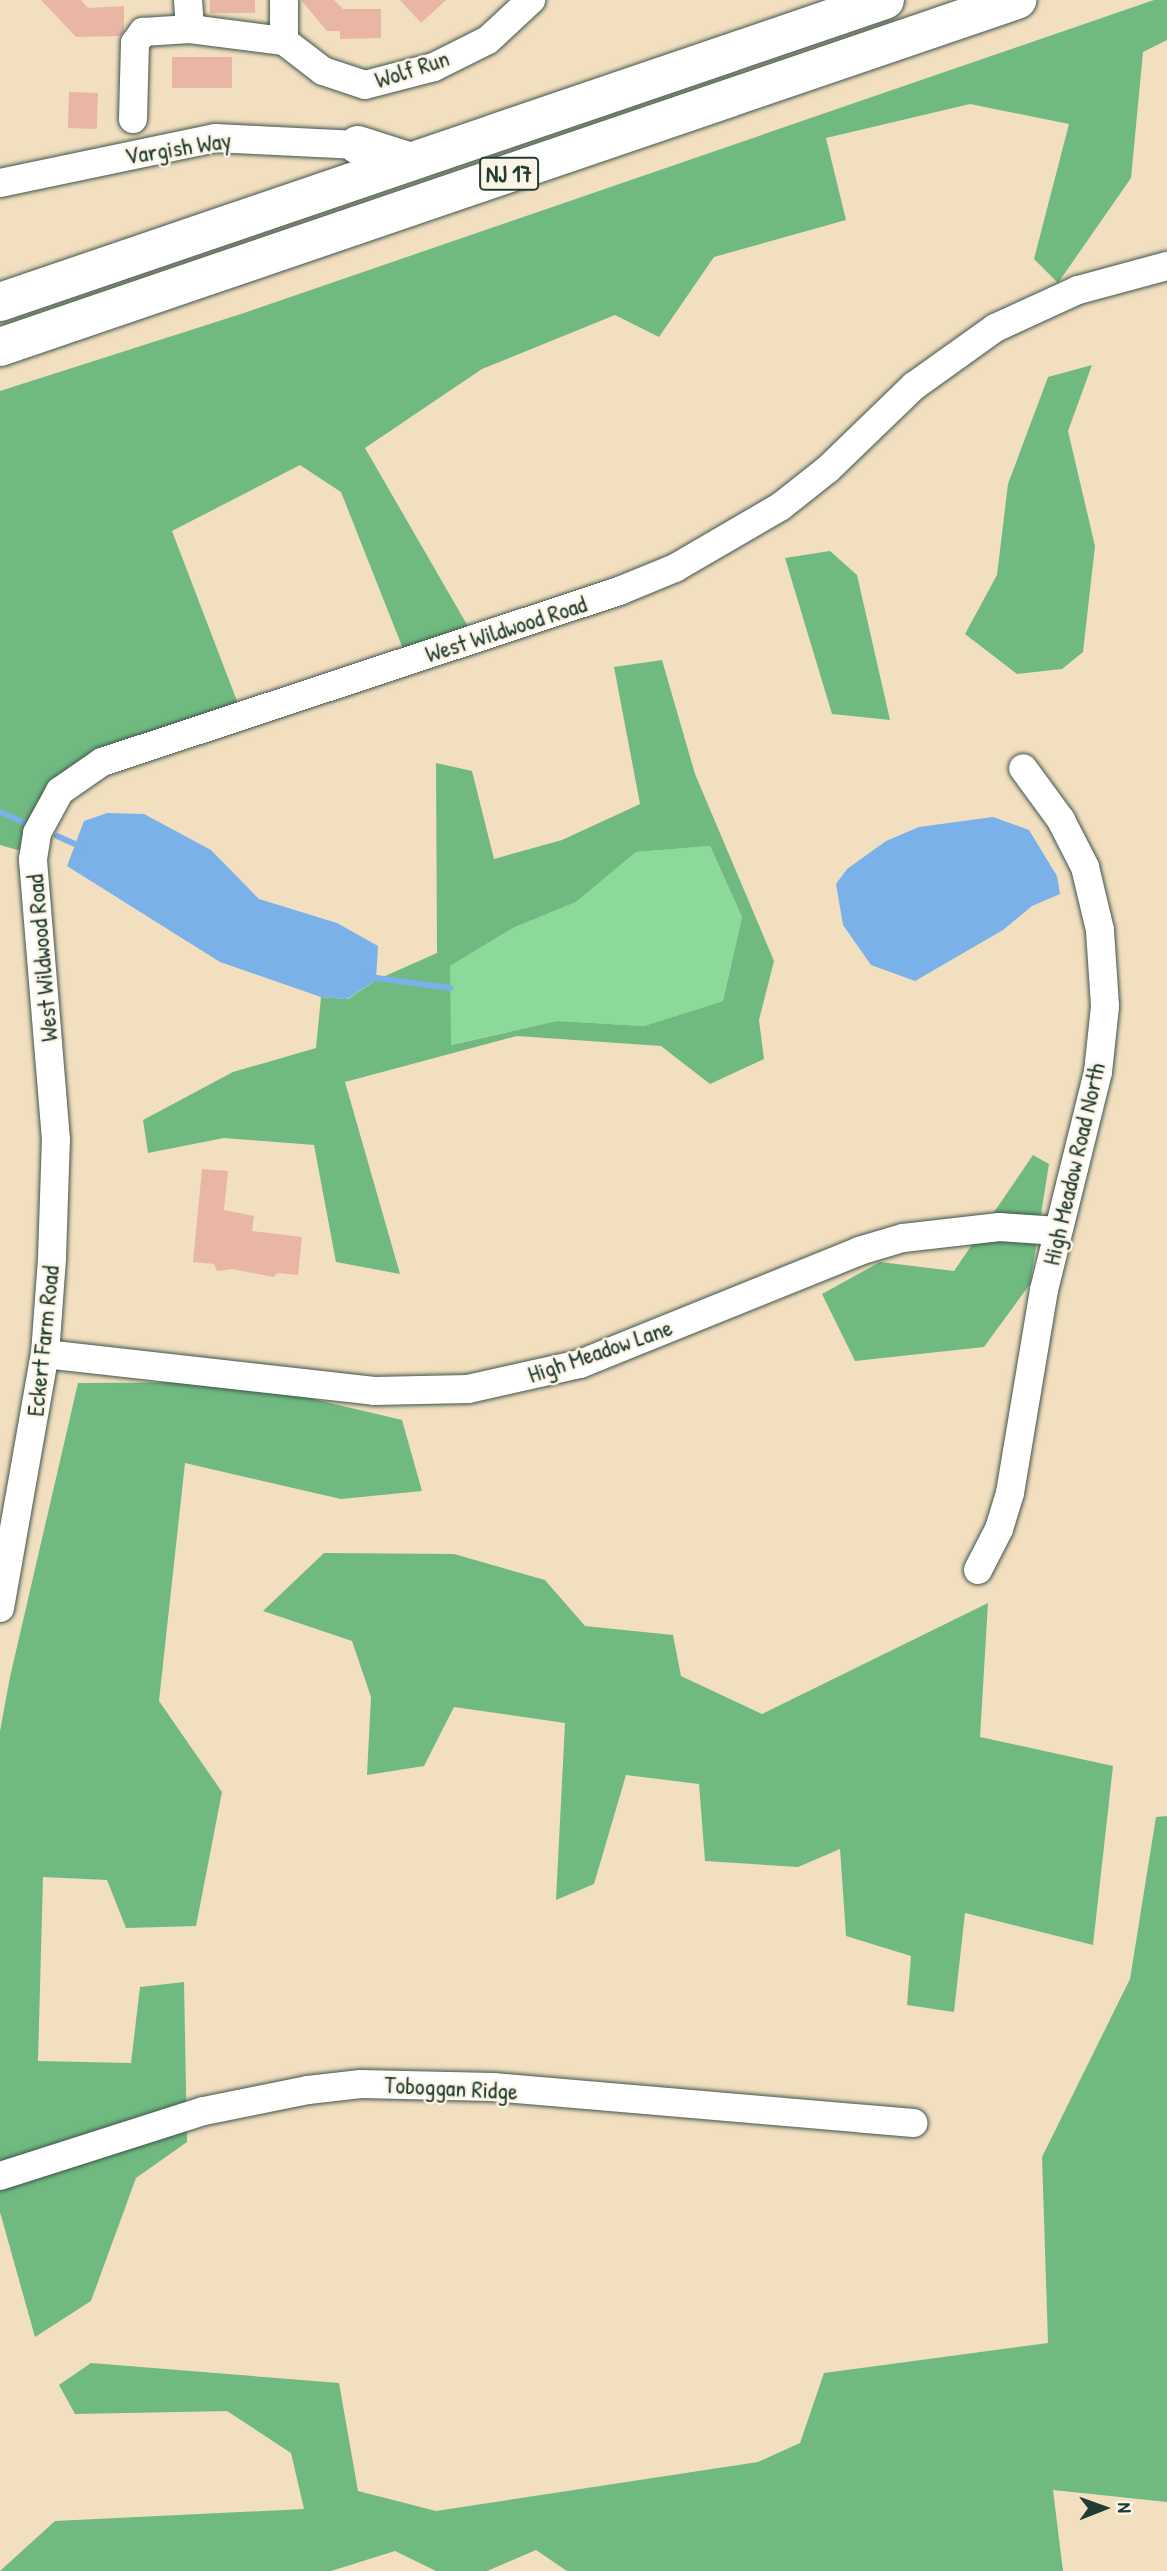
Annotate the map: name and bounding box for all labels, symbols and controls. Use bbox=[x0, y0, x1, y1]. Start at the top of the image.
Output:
street label: Wolf Run bbox=[371, 44, 453, 94]
street label: Vargish Way bbox=[123, 125, 233, 171]
road number: NJ 17 bbox=[477, 154, 540, 194]
street label: West Wildwood Road bbox=[422, 589, 590, 669]
street label: West Wildwood Road bbox=[20, 873, 64, 1043]
street label: High Meadow Road North bbox=[1037, 1060, 1111, 1268]
street label: Eckert Farm Road bbox=[21, 1264, 65, 1418]
street label: High Meadow Lane bbox=[524, 1313, 676, 1389]
street label: Toboggan Ridge bbox=[384, 2070, 518, 2106]
north arrow bbox=[1069, 2473, 1139, 2543]
text: N bbox=[1112, 2502, 1138, 2513]

